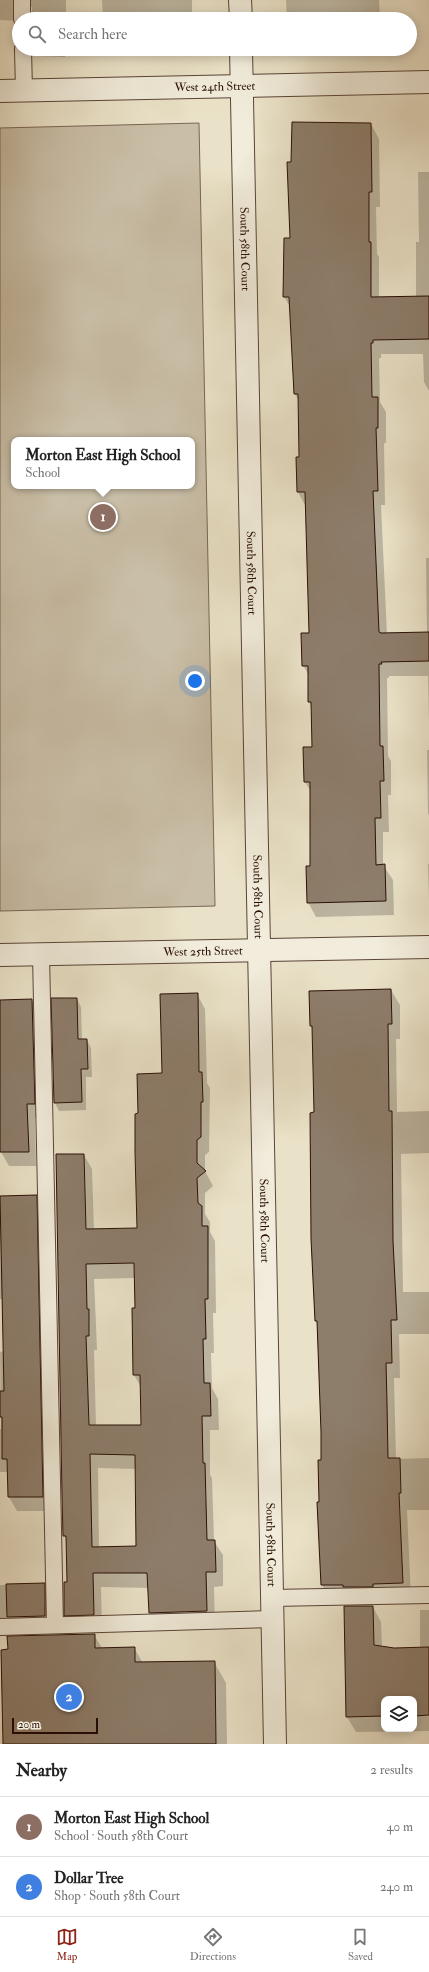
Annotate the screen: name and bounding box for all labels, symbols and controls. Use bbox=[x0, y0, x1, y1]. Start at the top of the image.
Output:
search box bbox=[12, 12, 417, 56]
icon: search bbox=[26, 23, 48, 45]
text: Search here bbox=[58, 25, 127, 44]
street label: West 24th Street bbox=[173, 78, 256, 95]
street label: South 58th Court bbox=[237, 207, 253, 291]
popup bbox=[11, 437, 195, 489]
text: Morton East High School bbox=[25, 446, 181, 465]
text: School bbox=[25, 465, 60, 481]
pin: 1 bbox=[90, 502, 116, 532]
street label: South 58th Court bbox=[243, 531, 260, 615]
your location bbox=[185, 671, 205, 691]
street label: South 58th Court bbox=[250, 855, 266, 939]
street label: West 25th Street bbox=[162, 943, 243, 959]
street label: South 58th Court bbox=[256, 1179, 273, 1263]
street label: South 58th Court bbox=[263, 1502, 279, 1587]
pin: 2 bbox=[56, 1682, 82, 1712]
map controls bbox=[381, 1696, 417, 1732]
button: layers bbox=[381, 1696, 417, 1732]
scale bar bbox=[12, 1716, 98, 1735]
text: 20 m bbox=[18, 1718, 40, 1731]
text: Nearby bbox=[16, 1760, 67, 1781]
text: 2 results bbox=[370, 1762, 413, 1778]
text: Morton East High School bbox=[54, 1809, 209, 1828]
text: 1 bbox=[27, 1819, 31, 1835]
text: 40 m bbox=[387, 1819, 413, 1835]
text: School · South 58th Court bbox=[54, 1828, 188, 1844]
text: Dollar Tree bbox=[54, 1869, 124, 1888]
text: 2 bbox=[26, 1879, 32, 1895]
text: 240 m bbox=[380, 1879, 413, 1895]
text: Shop · South 58th Court bbox=[54, 1888, 180, 1904]
tab: Map bbox=[56, 1926, 78, 1963]
tab: Directions bbox=[190, 1926, 236, 1963]
tab: Saved bbox=[348, 1926, 373, 1963]

